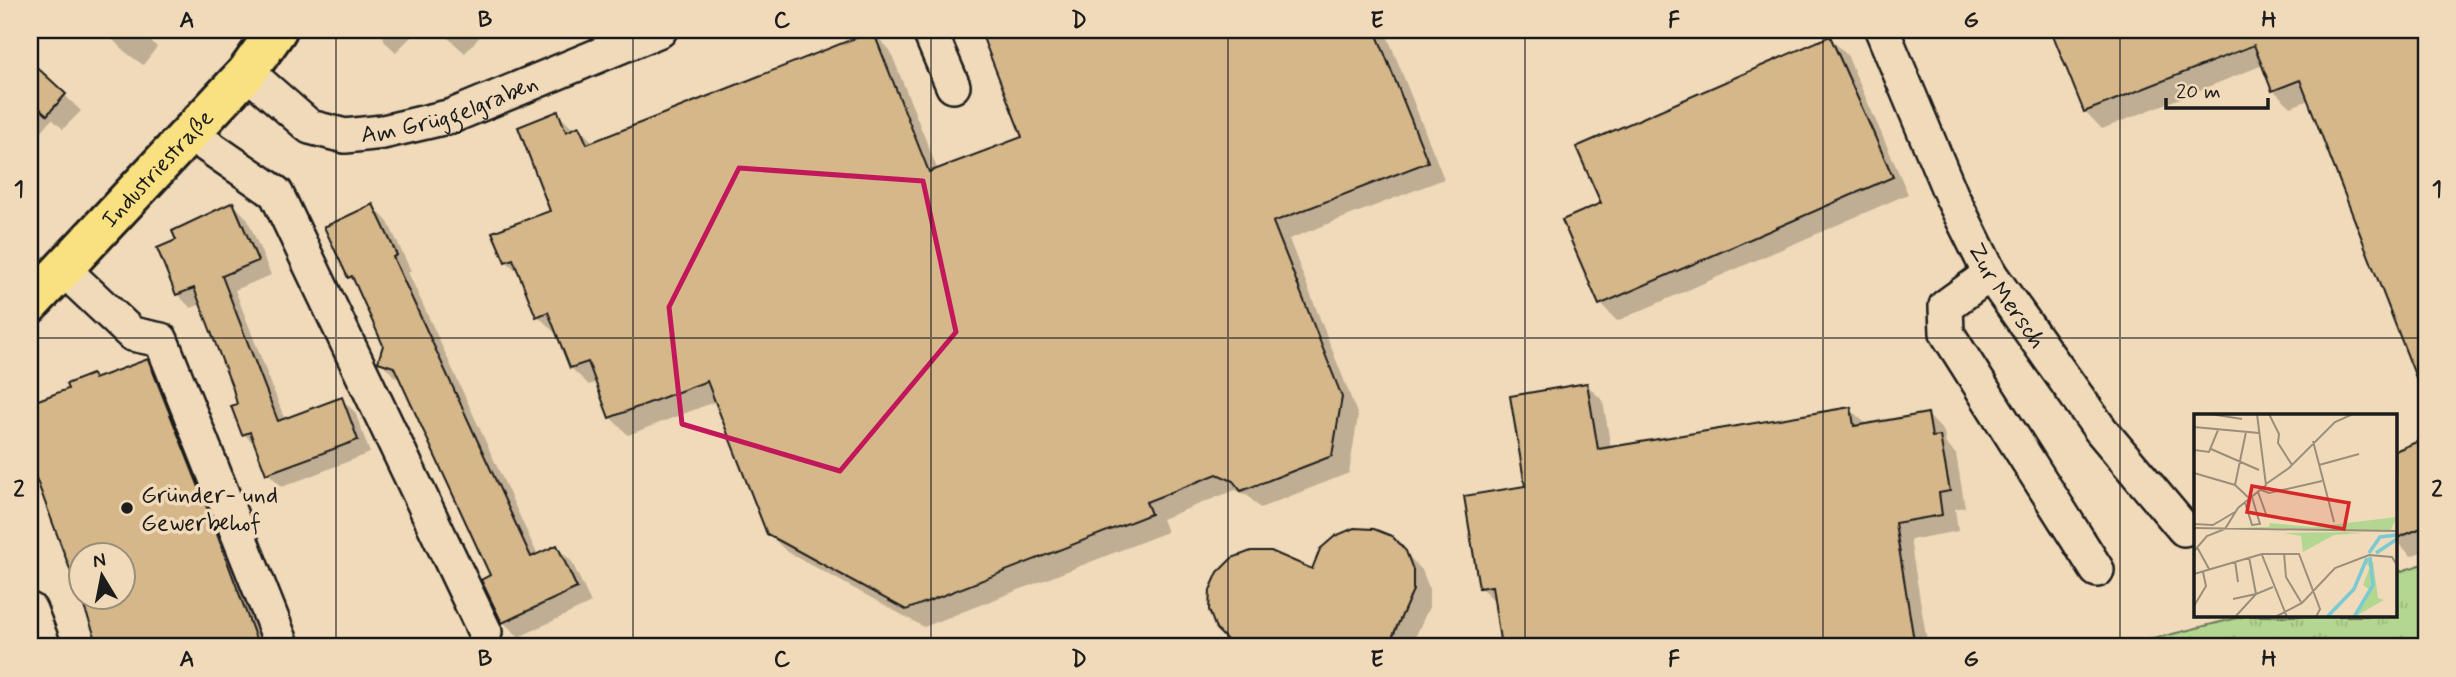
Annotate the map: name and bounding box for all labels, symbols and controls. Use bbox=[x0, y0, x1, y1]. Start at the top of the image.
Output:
text: A bbox=[179, 6, 195, 36]
text: B bbox=[478, 6, 493, 36]
text: C bbox=[774, 6, 791, 36]
text: D bbox=[1071, 6, 1087, 36]
text: E bbox=[1370, 6, 1384, 36]
text: F bbox=[1668, 6, 1680, 36]
text: G bbox=[1963, 6, 1979, 36]
text: H bbox=[2261, 6, 2277, 36]
scale bar bbox=[2166, 66, 2267, 110]
street label: Am Grüggelgraben bbox=[360, 68, 543, 151]
text: 20 m bbox=[2176, 78, 2221, 106]
street label: Industriestraße bbox=[95, 103, 221, 235]
text: 1 bbox=[14, 175, 24, 205]
text: 1 bbox=[2432, 175, 2442, 205]
street label: Zur Mersch bbox=[1960, 238, 2052, 355]
inset map bbox=[2194, 414, 2396, 618]
text: 2 bbox=[13, 475, 25, 505]
text: 2 bbox=[2431, 475, 2443, 505]
place label: Gründer- und Gewerbehof bbox=[141, 480, 278, 539]
marker: Gründer- und Gewerbehof bbox=[119, 500, 135, 516]
north arrow bbox=[66, 540, 136, 610]
text: N bbox=[91, 547, 108, 574]
text: A bbox=[179, 645, 195, 675]
text: B bbox=[478, 645, 493, 675]
text: C bbox=[774, 645, 791, 675]
text: D bbox=[1071, 645, 1087, 675]
text: E bbox=[1370, 645, 1384, 675]
text: F bbox=[1668, 645, 1680, 675]
text: G bbox=[1963, 645, 1979, 675]
text: H bbox=[2261, 645, 2277, 675]

